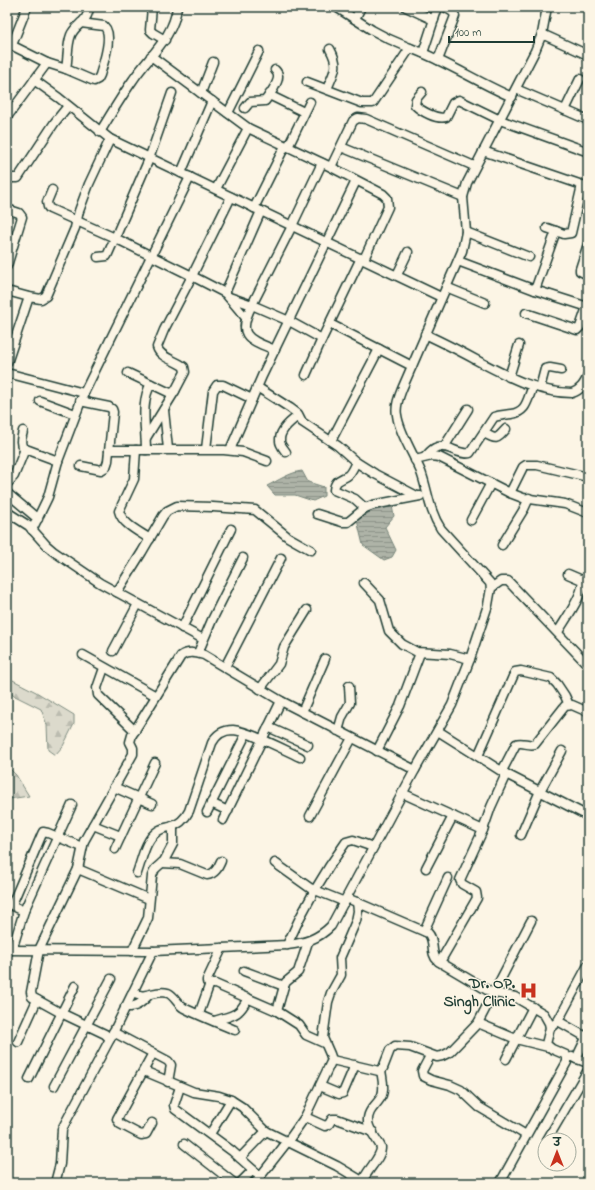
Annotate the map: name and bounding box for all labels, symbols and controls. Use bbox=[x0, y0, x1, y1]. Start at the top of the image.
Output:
scale bar bbox=[449, 18, 534, 44]
text: 100 m bbox=[455, 24, 482, 42]
place label: Dr. OP. Singh Clinic bbox=[444, 972, 516, 1015]
hospital icon: Dr. OP. Singh Clinic bbox=[518, 981, 538, 1001]
north arrow bbox=[537, 1132, 577, 1172]
text: उ bbox=[552, 1135, 562, 1151]

